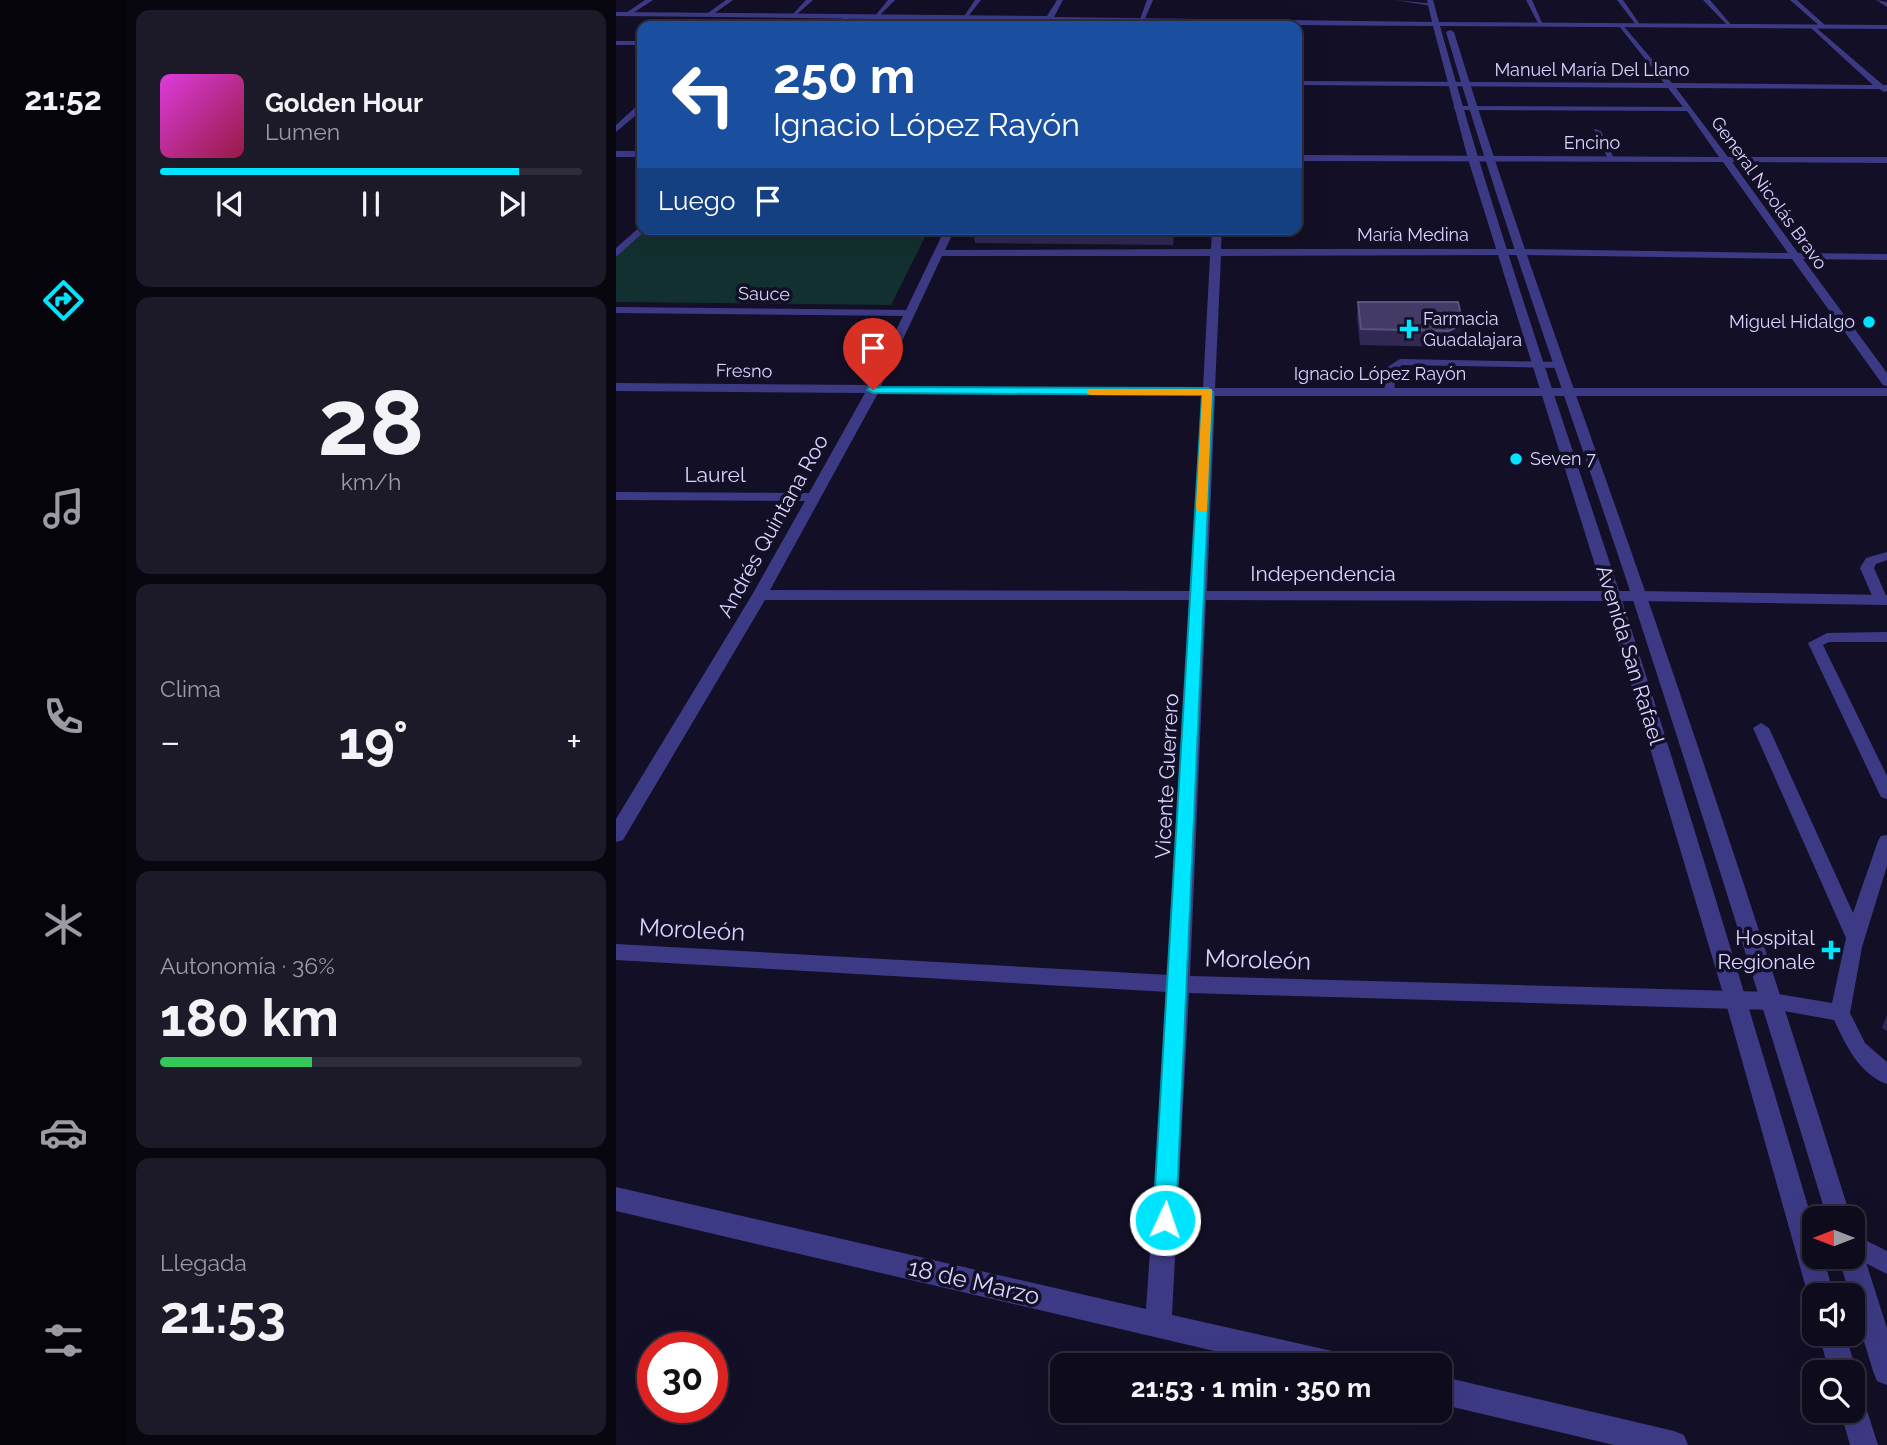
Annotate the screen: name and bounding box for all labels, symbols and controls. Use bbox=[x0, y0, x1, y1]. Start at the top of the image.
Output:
text: 250 m bbox=[773, 47, 915, 104]
icon: left bbox=[658, 49, 749, 140]
street label: Manuel María Del Llano bbox=[1494, 59, 1690, 80]
text: 21:52 bbox=[24, 80, 102, 117]
text: Golden Hour bbox=[265, 88, 423, 118]
text: Ignacio López Rayón bbox=[773, 106, 1080, 143]
street label: General Nicolás Bravo bbox=[1707, 112, 1832, 273]
text: Lumen bbox=[265, 118, 340, 145]
street label: Encino bbox=[1564, 132, 1620, 153]
icon: arrive bbox=[749, 182, 787, 220]
icon: previous bbox=[211, 185, 249, 223]
icon: pause bbox=[352, 185, 390, 223]
icon: next bbox=[493, 185, 531, 223]
text: Luego bbox=[658, 186, 735, 216]
street label: María Medina bbox=[1357, 224, 1469, 245]
icon: directions bbox=[39, 276, 88, 325]
street label: Sauce bbox=[738, 283, 791, 304]
place label: Farmacia Guadalajara bbox=[1423, 308, 1522, 350]
place label: Miguel Hidalgo bbox=[1729, 311, 1855, 332]
marker: Miguel Hidalgo bbox=[1861, 314, 1877, 330]
pin bbox=[843, 318, 903, 390]
marker: Farmacia Guadalajara bbox=[1401, 321, 1417, 337]
icon: arrive bbox=[854, 329, 892, 367]
street label: Fresno bbox=[716, 360, 773, 381]
street label: Ignacio López Rayón bbox=[1294, 363, 1466, 384]
text: 28 bbox=[318, 369, 424, 476]
street label: Andrés Quintana Roo bbox=[712, 430, 833, 622]
place label: Seven 7 bbox=[1530, 448, 1596, 469]
marker: Seven 7 bbox=[1508, 451, 1524, 467]
street label: Laurel bbox=[684, 462, 746, 487]
text: km/h bbox=[341, 468, 401, 495]
icon: music bbox=[39, 484, 88, 533]
street label: Independencia bbox=[1250, 561, 1396, 586]
street label: Avenida San Rafael bbox=[1591, 562, 1670, 748]
text: Clima bbox=[160, 675, 221, 702]
icon: phone bbox=[39, 692, 88, 741]
street label: Vicente Guerrero bbox=[1150, 693, 1183, 859]
text: 19° bbox=[339, 710, 408, 771]
text: − bbox=[160, 719, 180, 764]
text: + bbox=[566, 719, 582, 764]
icon: climate bbox=[39, 900, 88, 949]
street label: Moroleón bbox=[638, 912, 746, 947]
place label: Hospital Regionale bbox=[1718, 925, 1815, 974]
marker: Hospital Regionale bbox=[1821, 940, 1841, 960]
street label: Moroleón bbox=[1204, 943, 1312, 976]
text: Autonomía · 36% bbox=[160, 952, 335, 979]
text: 180 km bbox=[160, 987, 339, 1048]
icon: car bbox=[39, 1108, 88, 1157]
position arrow bbox=[1128, 1183, 1202, 1257]
north arrow bbox=[1802, 1206, 1866, 1269]
map controls bbox=[1802, 1206, 1865, 1423]
text: Llegada bbox=[160, 1249, 247, 1276]
street label: 18 de Marzo bbox=[906, 1252, 1043, 1311]
button: sound bbox=[1802, 1283, 1865, 1346]
text: 21:53 bbox=[160, 1284, 286, 1345]
icon: filters bbox=[39, 1316, 88, 1365]
speed limit sign: 30 bbox=[637, 1332, 728, 1423]
button: search bbox=[1802, 1360, 1865, 1423]
text: 21:53 · 1 min · 350 m bbox=[1131, 1373, 1371, 1403]

